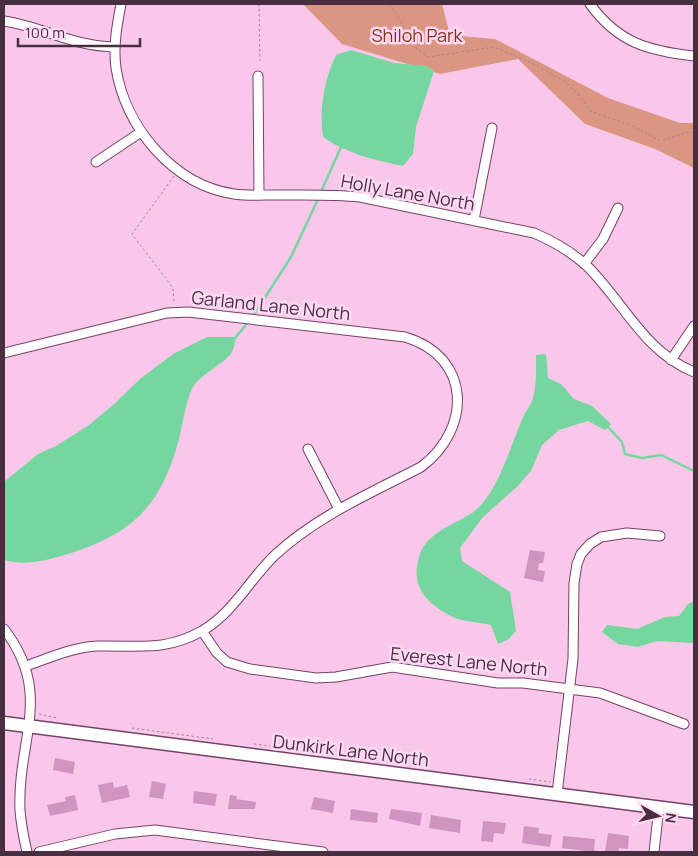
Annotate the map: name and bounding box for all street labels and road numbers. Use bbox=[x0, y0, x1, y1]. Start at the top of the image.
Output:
street label: Holly Lane North bbox=[339, 168, 477, 216]
street label: Garland Lane North bbox=[190, 285, 352, 325]
street label: Everest Lane North bbox=[389, 641, 549, 681]
street label: Dunkirk Lane North bbox=[272, 729, 430, 771]

